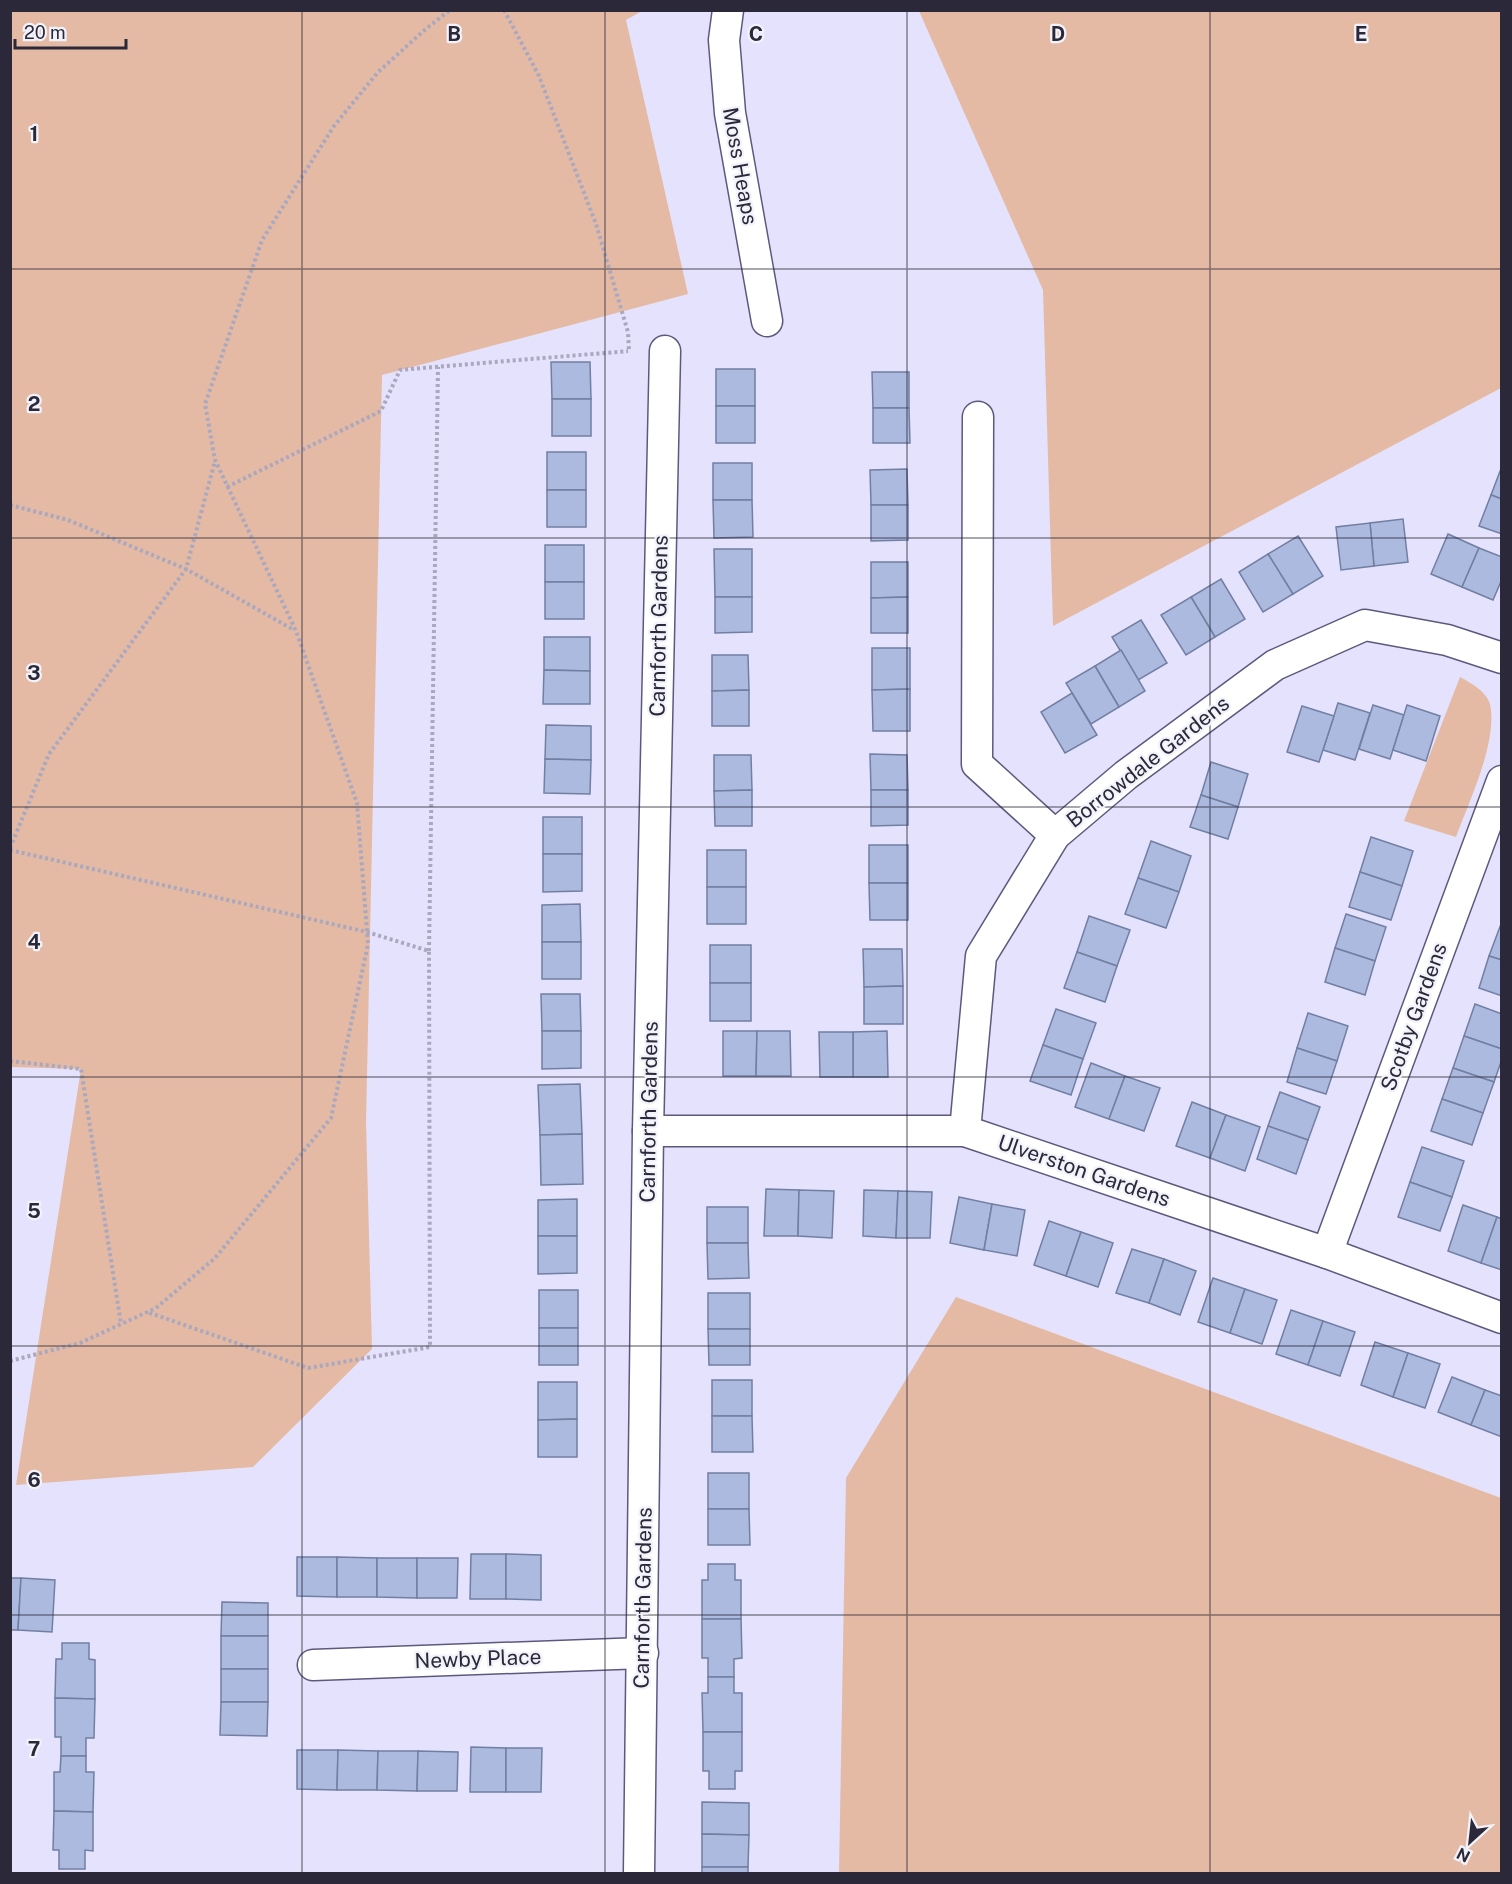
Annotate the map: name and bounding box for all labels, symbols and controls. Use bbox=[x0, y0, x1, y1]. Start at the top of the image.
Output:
scale bar bbox=[15, 12, 126, 50]
text: 20 m bbox=[24, 22, 66, 43]
text: B bbox=[447, 22, 461, 46]
text: C bbox=[749, 22, 763, 46]
text: D bbox=[1051, 22, 1065, 46]
text: E bbox=[1355, 22, 1367, 46]
street label: Moss Heaps bbox=[718, 105, 763, 227]
text: 1 bbox=[30, 122, 38, 146]
text: 2 bbox=[28, 392, 40, 416]
street label: Carnforth Gardens bbox=[644, 535, 673, 717]
text: 3 bbox=[27, 661, 41, 685]
street label: Borrowdale Gardens bbox=[1062, 690, 1234, 833]
text: 4 bbox=[27, 930, 41, 954]
street label: Scotby Gardens bbox=[1375, 939, 1452, 1094]
street label: Carnforth Gardens bbox=[634, 1021, 663, 1203]
street label: Ulverston Gardens bbox=[995, 1129, 1174, 1212]
text: 5 bbox=[27, 1199, 41, 1223]
text: 6 bbox=[27, 1468, 41, 1492]
street label: Carnforth Gardens bbox=[628, 1507, 657, 1689]
street label: Newby Place bbox=[414, 1644, 542, 1673]
text: 7 bbox=[28, 1737, 40, 1761]
north arrow bbox=[1440, 1812, 1500, 1872]
text: N bbox=[1454, 1844, 1473, 1866]

